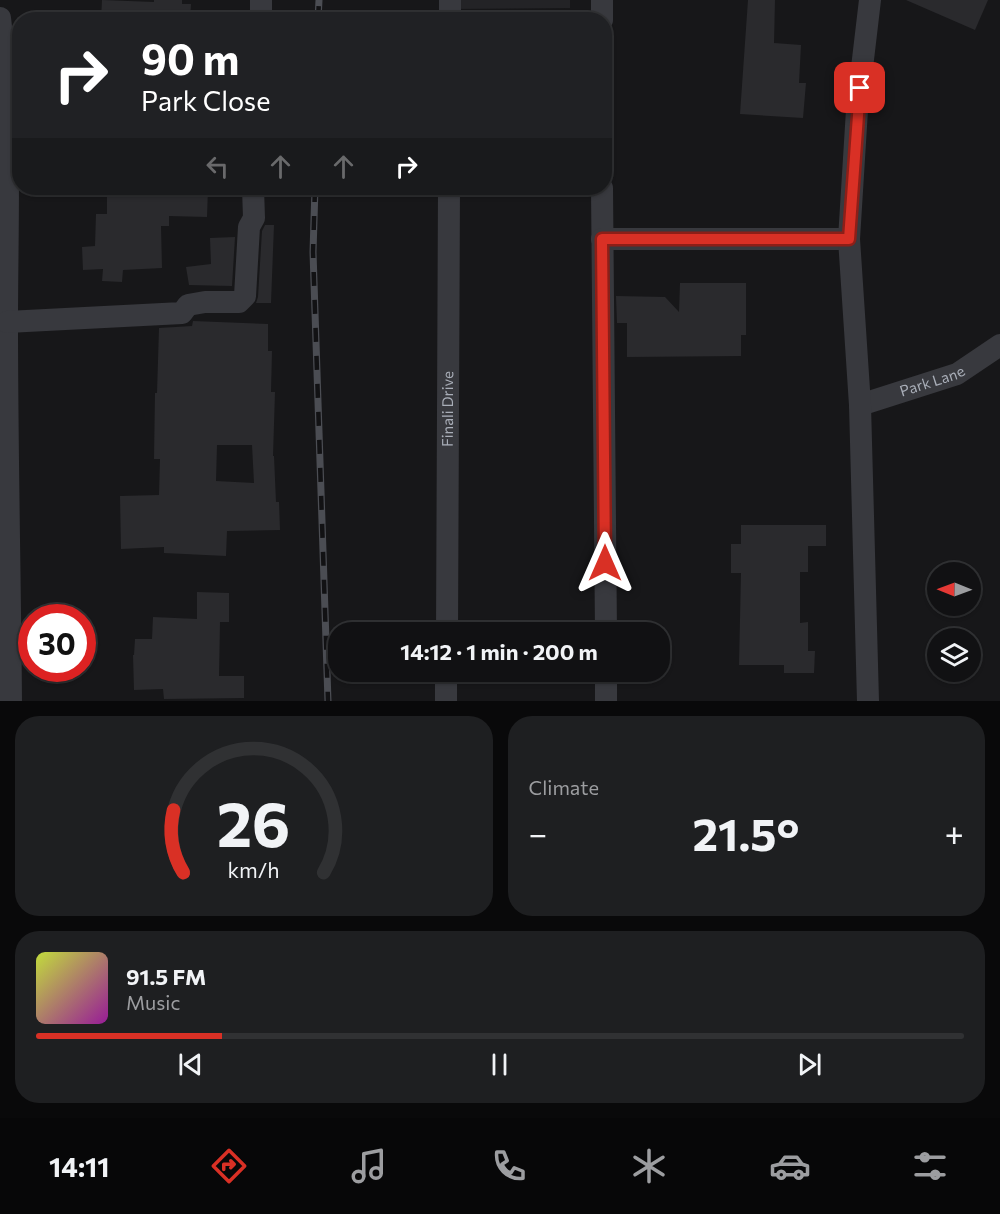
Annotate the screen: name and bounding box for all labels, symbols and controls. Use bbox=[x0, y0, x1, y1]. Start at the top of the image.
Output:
text: 90 m bbox=[141, 32, 240, 84]
icon: right bbox=[42, 36, 120, 114]
pin bbox=[834, 62, 885, 113]
icon: arrive bbox=[843, 71, 876, 104]
text: Park Close bbox=[141, 84, 270, 117]
icon: left bbox=[201, 150, 234, 183]
icon: ahead bbox=[264, 150, 297, 183]
icon: ahead bbox=[327, 150, 360, 183]
icon: right bbox=[390, 150, 423, 183]
street label: Park Lane bbox=[897, 361, 968, 400]
street label: Finali Drive bbox=[438, 371, 456, 447]
position arrow bbox=[573, 531, 637, 595]
north arrow bbox=[927, 562, 981, 616]
map controls bbox=[927, 562, 981, 682]
speed limit sign: 30 bbox=[18, 604, 96, 682]
button: layers bbox=[927, 628, 981, 682]
text: 14:12 · 1 min · 200 m bbox=[400, 638, 598, 665]
text: Climate bbox=[529, 775, 599, 799]
text: 26 bbox=[217, 784, 291, 860]
text: 21.5° bbox=[692, 805, 799, 860]
text: − bbox=[529, 812, 547, 853]
text: + bbox=[945, 812, 964, 853]
text: km/h bbox=[228, 856, 280, 882]
text: 91.5 FM bbox=[126, 963, 206, 990]
text: Music bbox=[126, 990, 180, 1014]
icon: previous bbox=[174, 1048, 207, 1081]
icon: pause bbox=[483, 1048, 516, 1081]
icon: next bbox=[793, 1048, 826, 1081]
icon: directions bbox=[208, 1145, 250, 1187]
icon: music bbox=[348, 1145, 390, 1187]
icon: phone bbox=[488, 1145, 530, 1187]
icon: climate bbox=[628, 1145, 670, 1187]
icon: car bbox=[769, 1145, 811, 1187]
icon: filters bbox=[909, 1145, 951, 1187]
text: 14:11 bbox=[49, 1150, 109, 1183]

